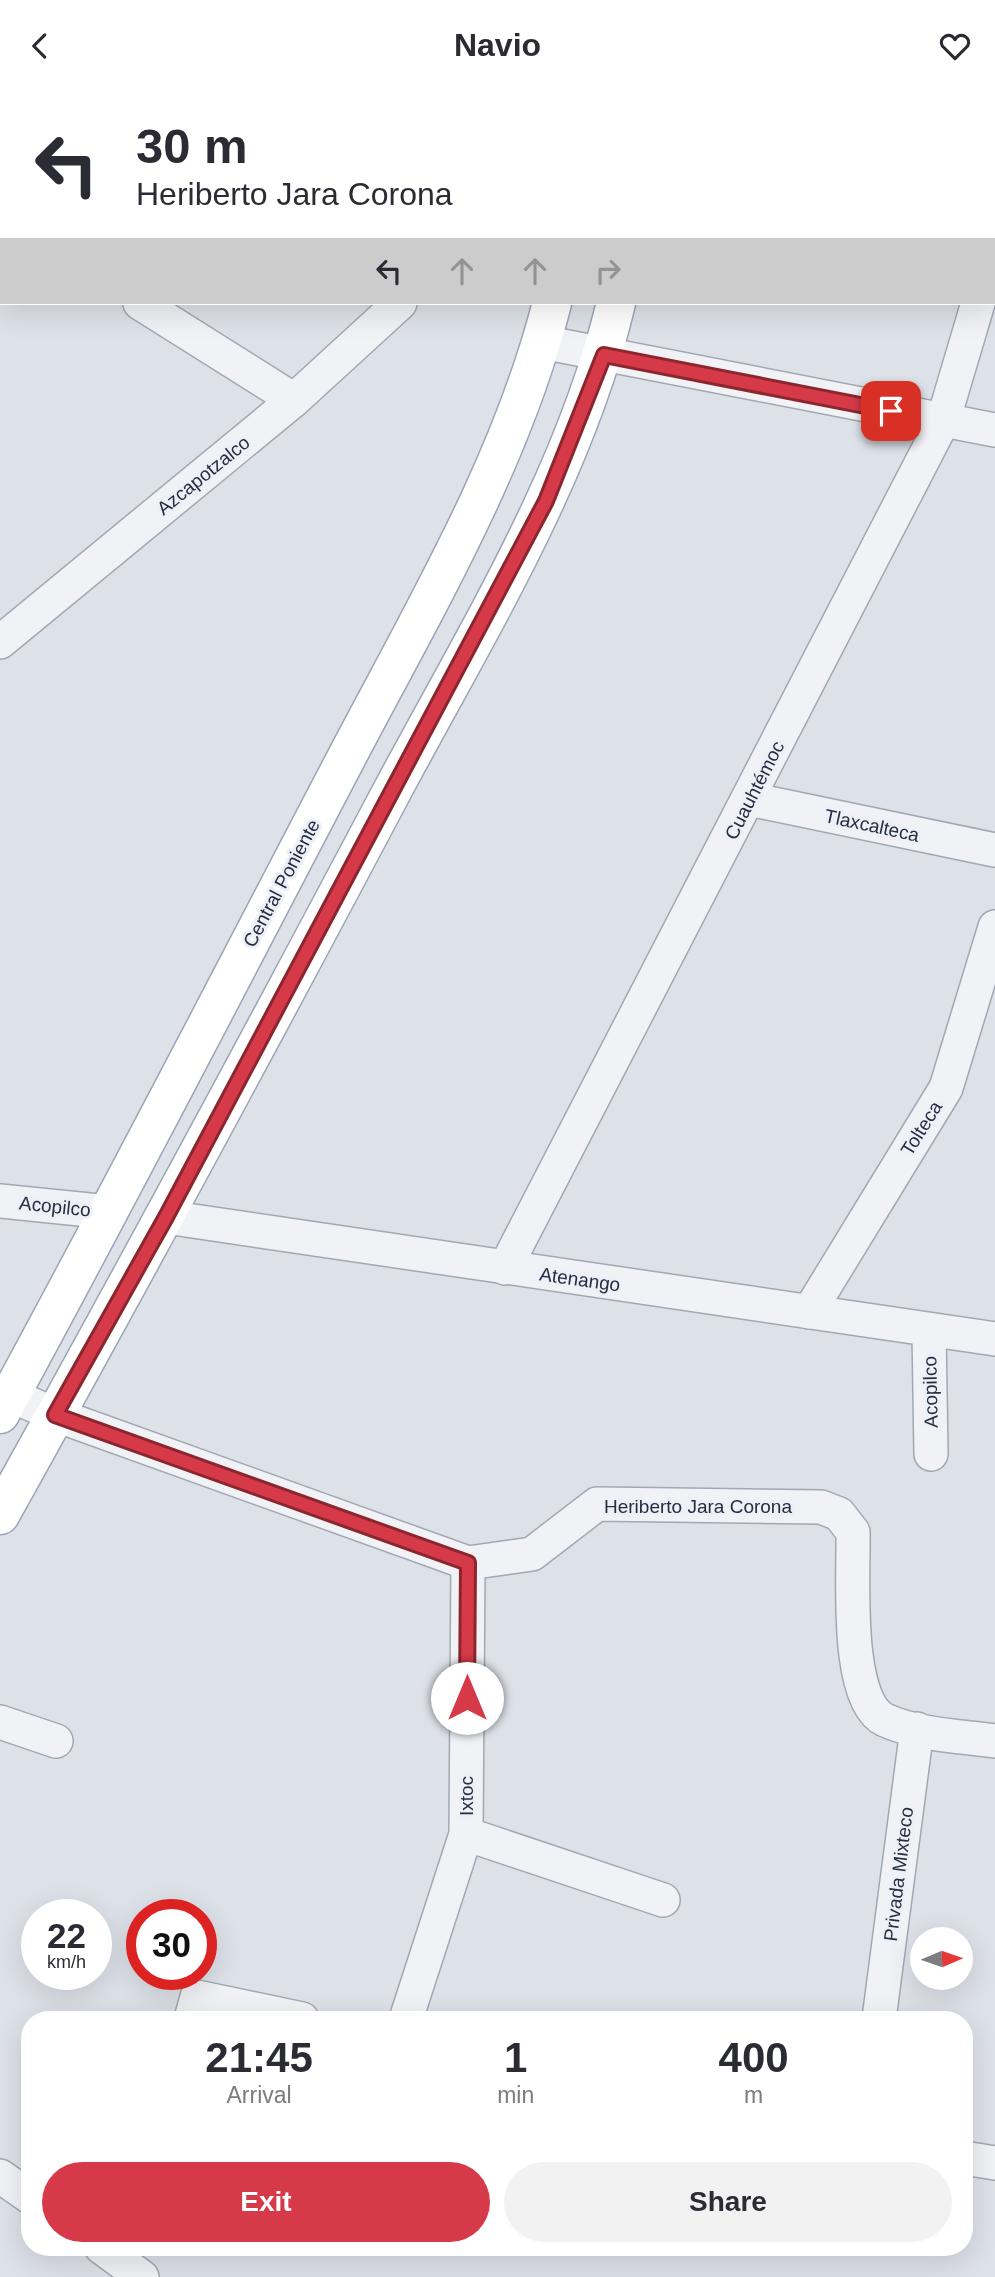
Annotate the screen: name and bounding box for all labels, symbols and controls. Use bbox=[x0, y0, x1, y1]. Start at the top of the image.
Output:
icon: back bbox=[21, 27, 59, 65]
text: Navio bbox=[454, 27, 541, 63]
icon: heart bbox=[936, 27, 974, 65]
icon: left bbox=[21, 119, 112, 210]
text: 30 m bbox=[136, 119, 248, 173]
text: Heriberto Jara Corona bbox=[136, 176, 453, 212]
icon: left bbox=[370, 252, 408, 290]
icon: ahead bbox=[443, 252, 481, 290]
icon: ahead bbox=[516, 252, 554, 290]
icon: right bbox=[589, 252, 627, 290]
pin bbox=[861, 381, 921, 441]
icon: arrive bbox=[872, 392, 910, 430]
street label: Azcapotzalco bbox=[153, 432, 254, 519]
street label: Cuauhtémoc bbox=[721, 737, 788, 843]
street label: Tlaxcalteca bbox=[823, 805, 921, 846]
street label: Central Poniente bbox=[239, 816, 324, 951]
street label: Tolteca bbox=[897, 1097, 947, 1159]
street label: Acopilco bbox=[18, 1192, 92, 1221]
street label: Atenango bbox=[538, 1263, 622, 1296]
street label: Acopilco bbox=[919, 1356, 942, 1428]
street label: Heriberto Jara Corona bbox=[604, 1496, 792, 1517]
position arrow bbox=[430, 1661, 504, 1735]
street label: Ixtoc bbox=[456, 1776, 477, 1816]
street label: Privada Mixteco bbox=[880, 1806, 917, 1942]
speed limit sign: 30 bbox=[126, 1899, 217, 1990]
text: 22 bbox=[47, 1916, 86, 1955]
north arrow bbox=[910, 1927, 973, 1990]
map controls bbox=[910, 1927, 973, 1990]
text: km/h bbox=[47, 1952, 86, 1972]
text: 21:45 bbox=[205, 2034, 313, 2081]
text: 1 bbox=[504, 2034, 527, 2081]
text: 400 bbox=[719, 2034, 789, 2081]
text: Arrival bbox=[226, 2082, 292, 2108]
text: min bbox=[497, 2082, 534, 2108]
text: m bbox=[744, 2082, 763, 2108]
button: Exit bbox=[42, 2162, 490, 2242]
button: Share bbox=[504, 2162, 952, 2242]

